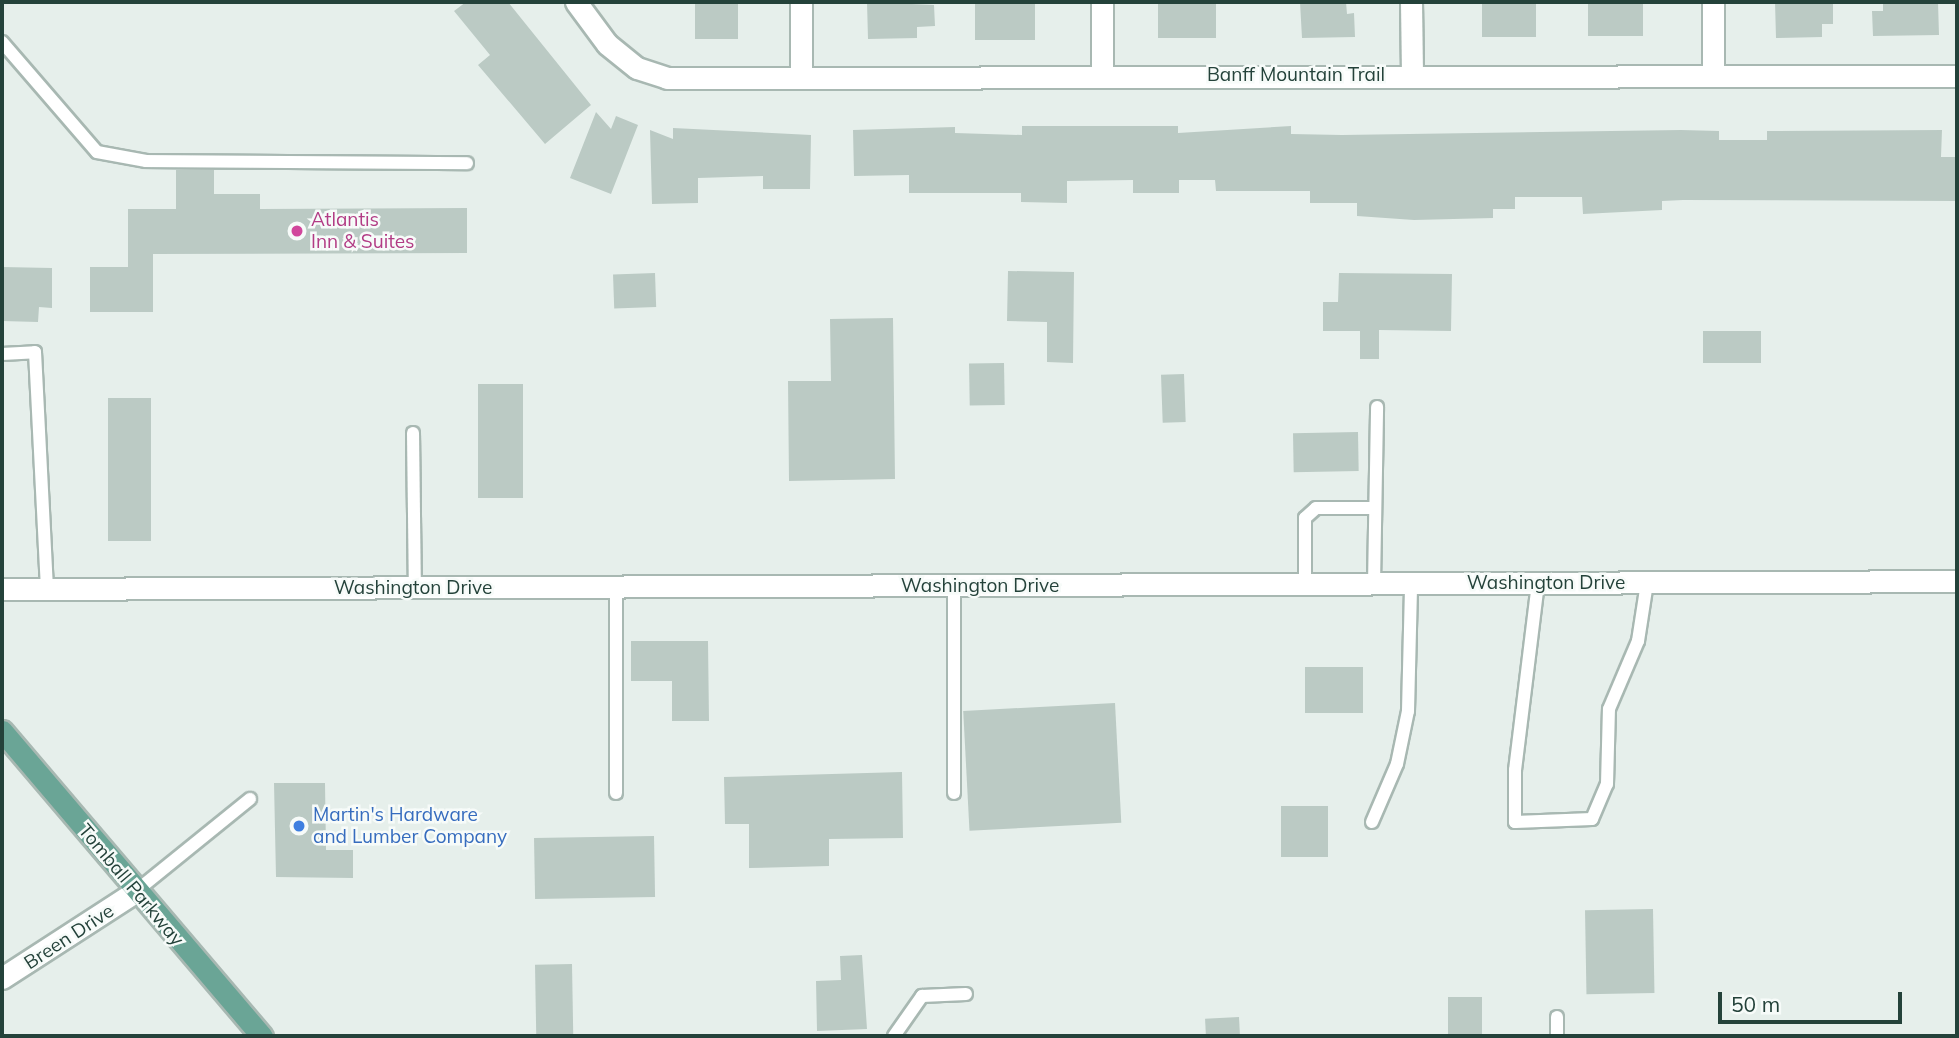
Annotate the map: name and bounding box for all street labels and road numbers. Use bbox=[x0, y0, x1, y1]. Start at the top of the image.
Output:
street label: Banff Mountain Trail bbox=[1207, 64, 1385, 86]
street label: Washington Drive bbox=[1467, 572, 1625, 594]
street label: Washington Drive bbox=[901, 575, 1059, 597]
street label: Washington Drive bbox=[334, 577, 492, 599]
street label: Tomball Parkway bbox=[73, 820, 189, 950]
street label: Breen Drive bbox=[20, 900, 118, 974]

